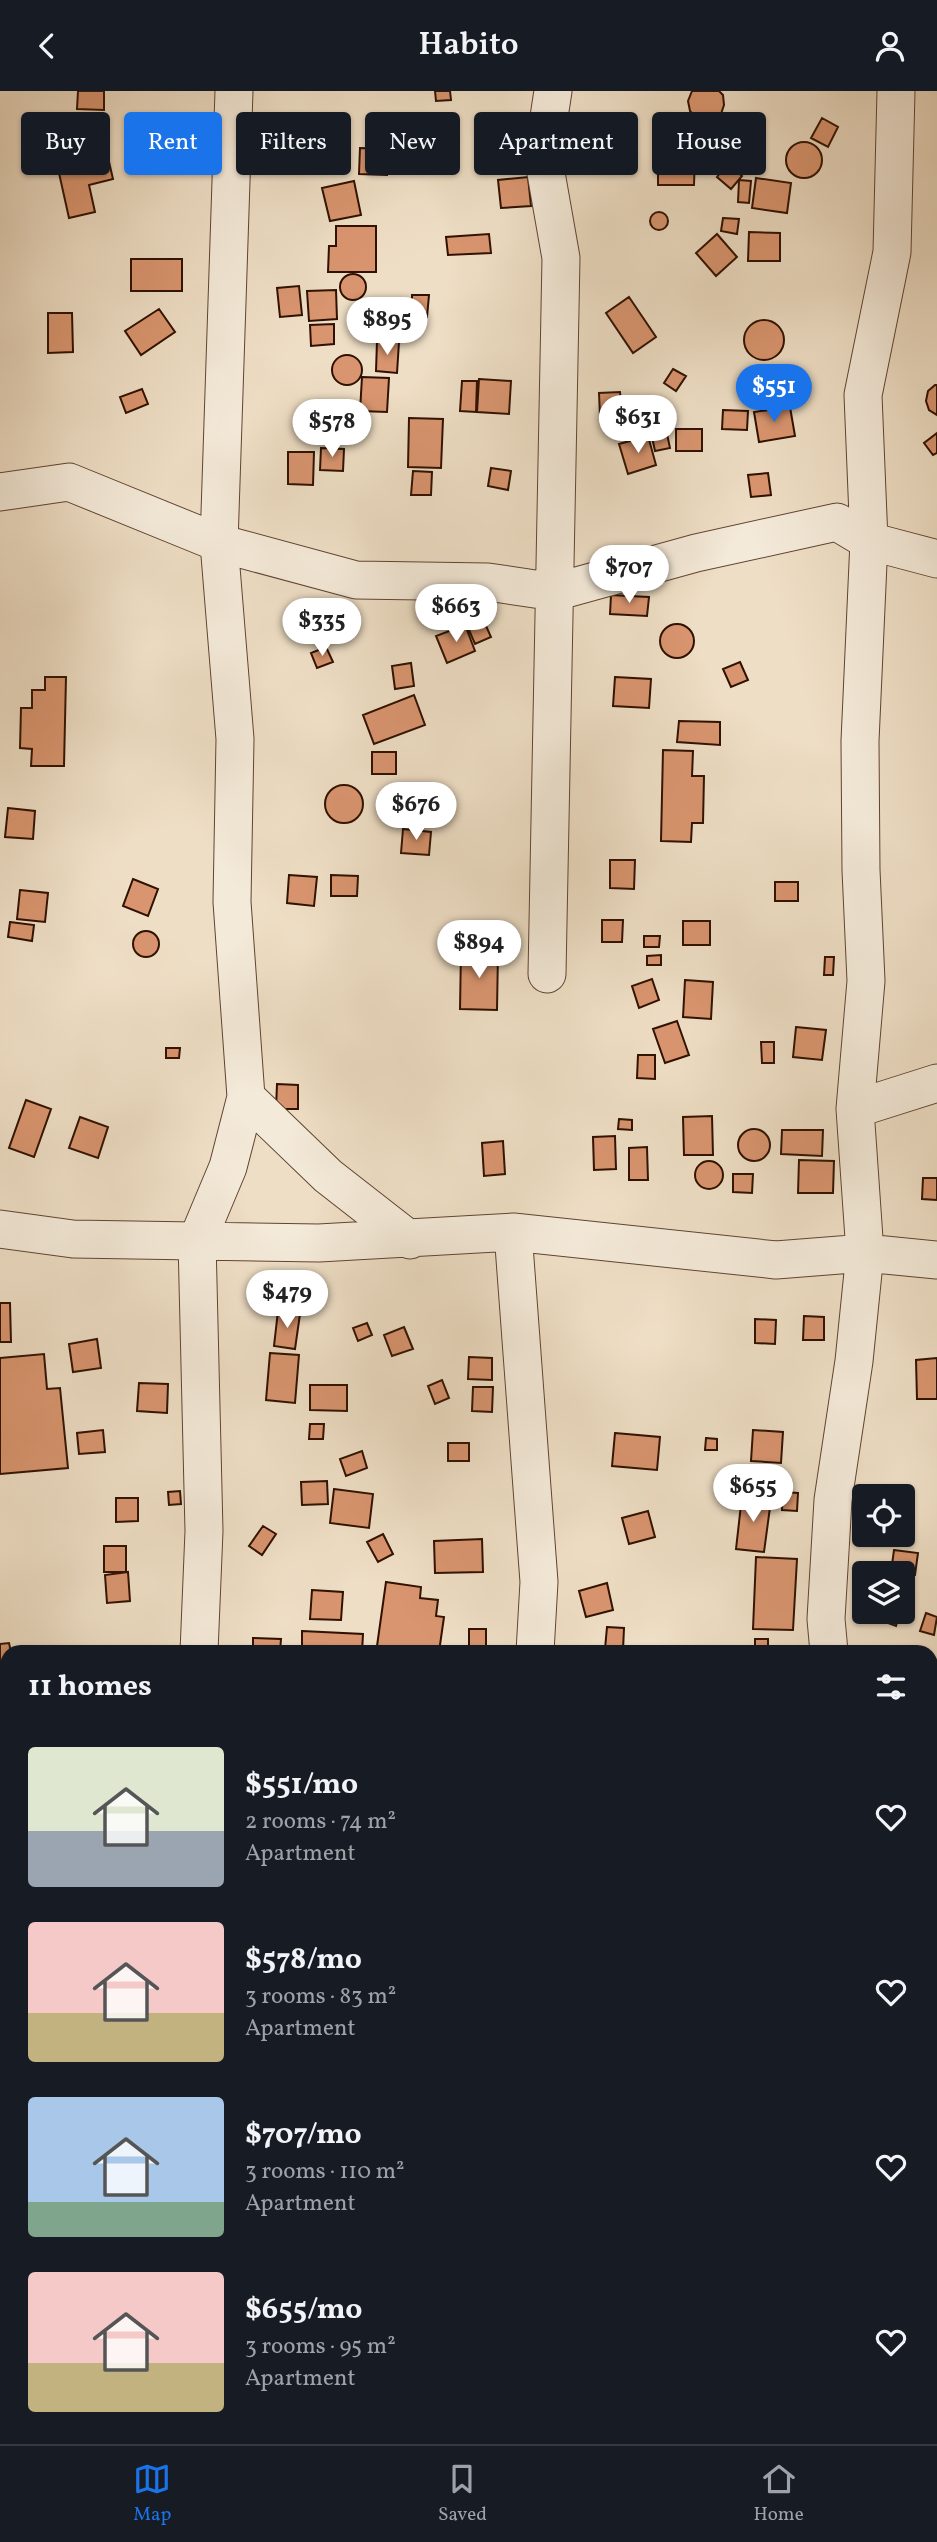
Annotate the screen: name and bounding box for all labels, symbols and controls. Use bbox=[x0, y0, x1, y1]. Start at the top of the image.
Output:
text: Habito bbox=[419, 24, 518, 68]
icon: back bbox=[28, 27, 66, 65]
icon: person bbox=[871, 27, 909, 65]
chip: Buy bbox=[21, 112, 110, 175]
chip: Rent bbox=[124, 112, 222, 175]
chip: Filters bbox=[236, 112, 351, 175]
chip: New bbox=[365, 112, 460, 175]
chip: Apartment bbox=[474, 112, 638, 175]
chip: House bbox=[652, 112, 766, 175]
pin: $895 bbox=[346, 297, 428, 357]
text: $895 bbox=[362, 304, 412, 336]
pin: $551 bbox=[733, 365, 815, 424]
text: $551 bbox=[752, 371, 796, 403]
pin: $631 bbox=[597, 395, 679, 455]
pin: $578 bbox=[291, 399, 373, 459]
text: $631 bbox=[615, 402, 661, 434]
text: $578 bbox=[308, 406, 356, 438]
pin: $707 bbox=[588, 545, 670, 605]
text: $707 bbox=[605, 552, 653, 584]
pin: $663 bbox=[415, 585, 497, 644]
text: $663 bbox=[431, 591, 481, 623]
pin: $335 bbox=[281, 599, 363, 658]
text: $335 bbox=[298, 605, 346, 637]
pin: $676 bbox=[375, 783, 457, 842]
text: $676 bbox=[392, 789, 440, 821]
pin: $894 bbox=[438, 921, 520, 980]
text: $894 bbox=[453, 927, 505, 959]
pin: $479 bbox=[246, 1271, 328, 1330]
text: $479 bbox=[262, 1277, 312, 1309]
pin: $655 bbox=[712, 1465, 794, 1524]
text: $655 bbox=[729, 1471, 777, 1503]
map controls bbox=[852, 1484, 915, 1624]
button: locate bbox=[852, 1484, 915, 1547]
button: layers bbox=[852, 1561, 915, 1624]
text: 11 homes bbox=[28, 1666, 152, 1708]
icon: filters bbox=[872, 1668, 910, 1706]
text: $551/mo bbox=[245, 1764, 358, 1806]
icon: home bbox=[84, 1775, 168, 1859]
icon: heart bbox=[872, 1798, 910, 1836]
text: 2 rooms · 74 m² bbox=[245, 1806, 396, 1838]
text: Apartment bbox=[245, 1838, 356, 1870]
text: $578/mo bbox=[245, 1939, 362, 1981]
icon: home bbox=[84, 1950, 168, 2034]
icon: heart bbox=[872, 1973, 910, 2011]
text: 3 rooms · 83 m² bbox=[245, 1981, 396, 2013]
text: Apartment bbox=[245, 2013, 356, 2045]
text: $707/mo bbox=[245, 2114, 362, 2156]
icon: home bbox=[84, 2125, 168, 2209]
icon: heart bbox=[872, 2148, 910, 2186]
text: 3 rooms · 110 m² bbox=[245, 2156, 405, 2188]
text: Apartment bbox=[245, 2188, 356, 2220]
text: $655/mo bbox=[245, 2289, 362, 2331]
icon: home bbox=[84, 2300, 168, 2384]
icon: heart bbox=[872, 2323, 910, 2361]
text: 3 rooms · 95 m² bbox=[245, 2331, 396, 2363]
text: Apartment bbox=[245, 2363, 356, 2395]
tab: Map bbox=[133, 2460, 171, 2528]
tab: Saved bbox=[438, 2460, 487, 2528]
tab: Home bbox=[753, 2460, 804, 2528]

